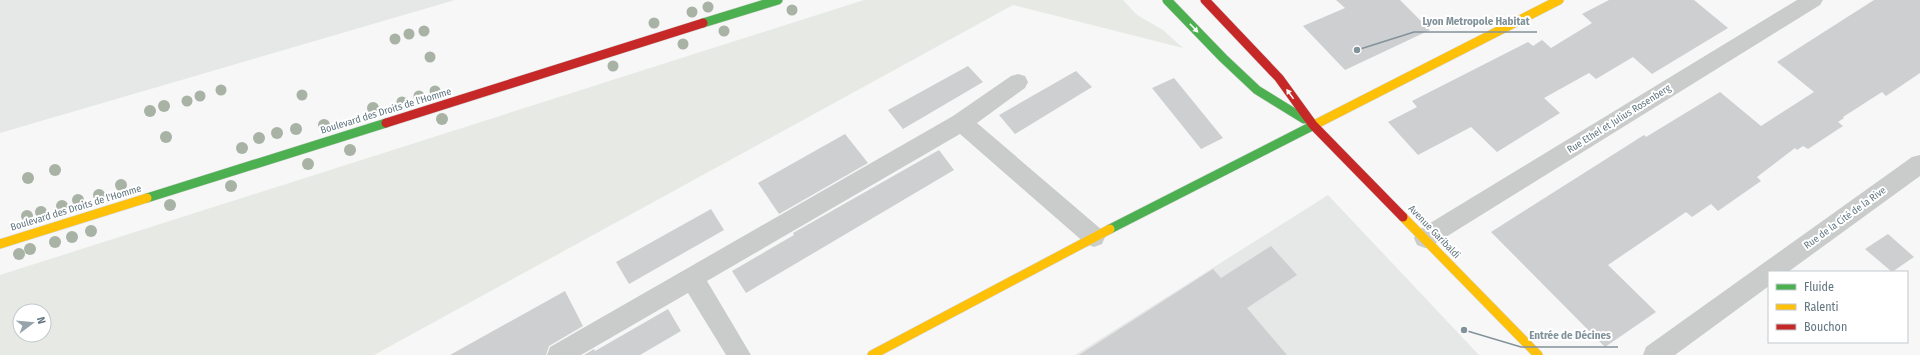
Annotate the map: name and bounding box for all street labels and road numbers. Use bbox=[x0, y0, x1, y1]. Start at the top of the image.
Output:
street label: Rue Ethel et Julius Rosenberg bbox=[1565, 82, 1673, 156]
street label: Boulevard des Droits de l'Homme bbox=[319, 85, 453, 137]
street label: Boulevard des Droits de l'Homme bbox=[9, 182, 143, 234]
street label: Rue de la Cité de la Rive bbox=[1802, 184, 1888, 252]
street label: Avenue Garibaldi bbox=[1406, 203, 1462, 261]

